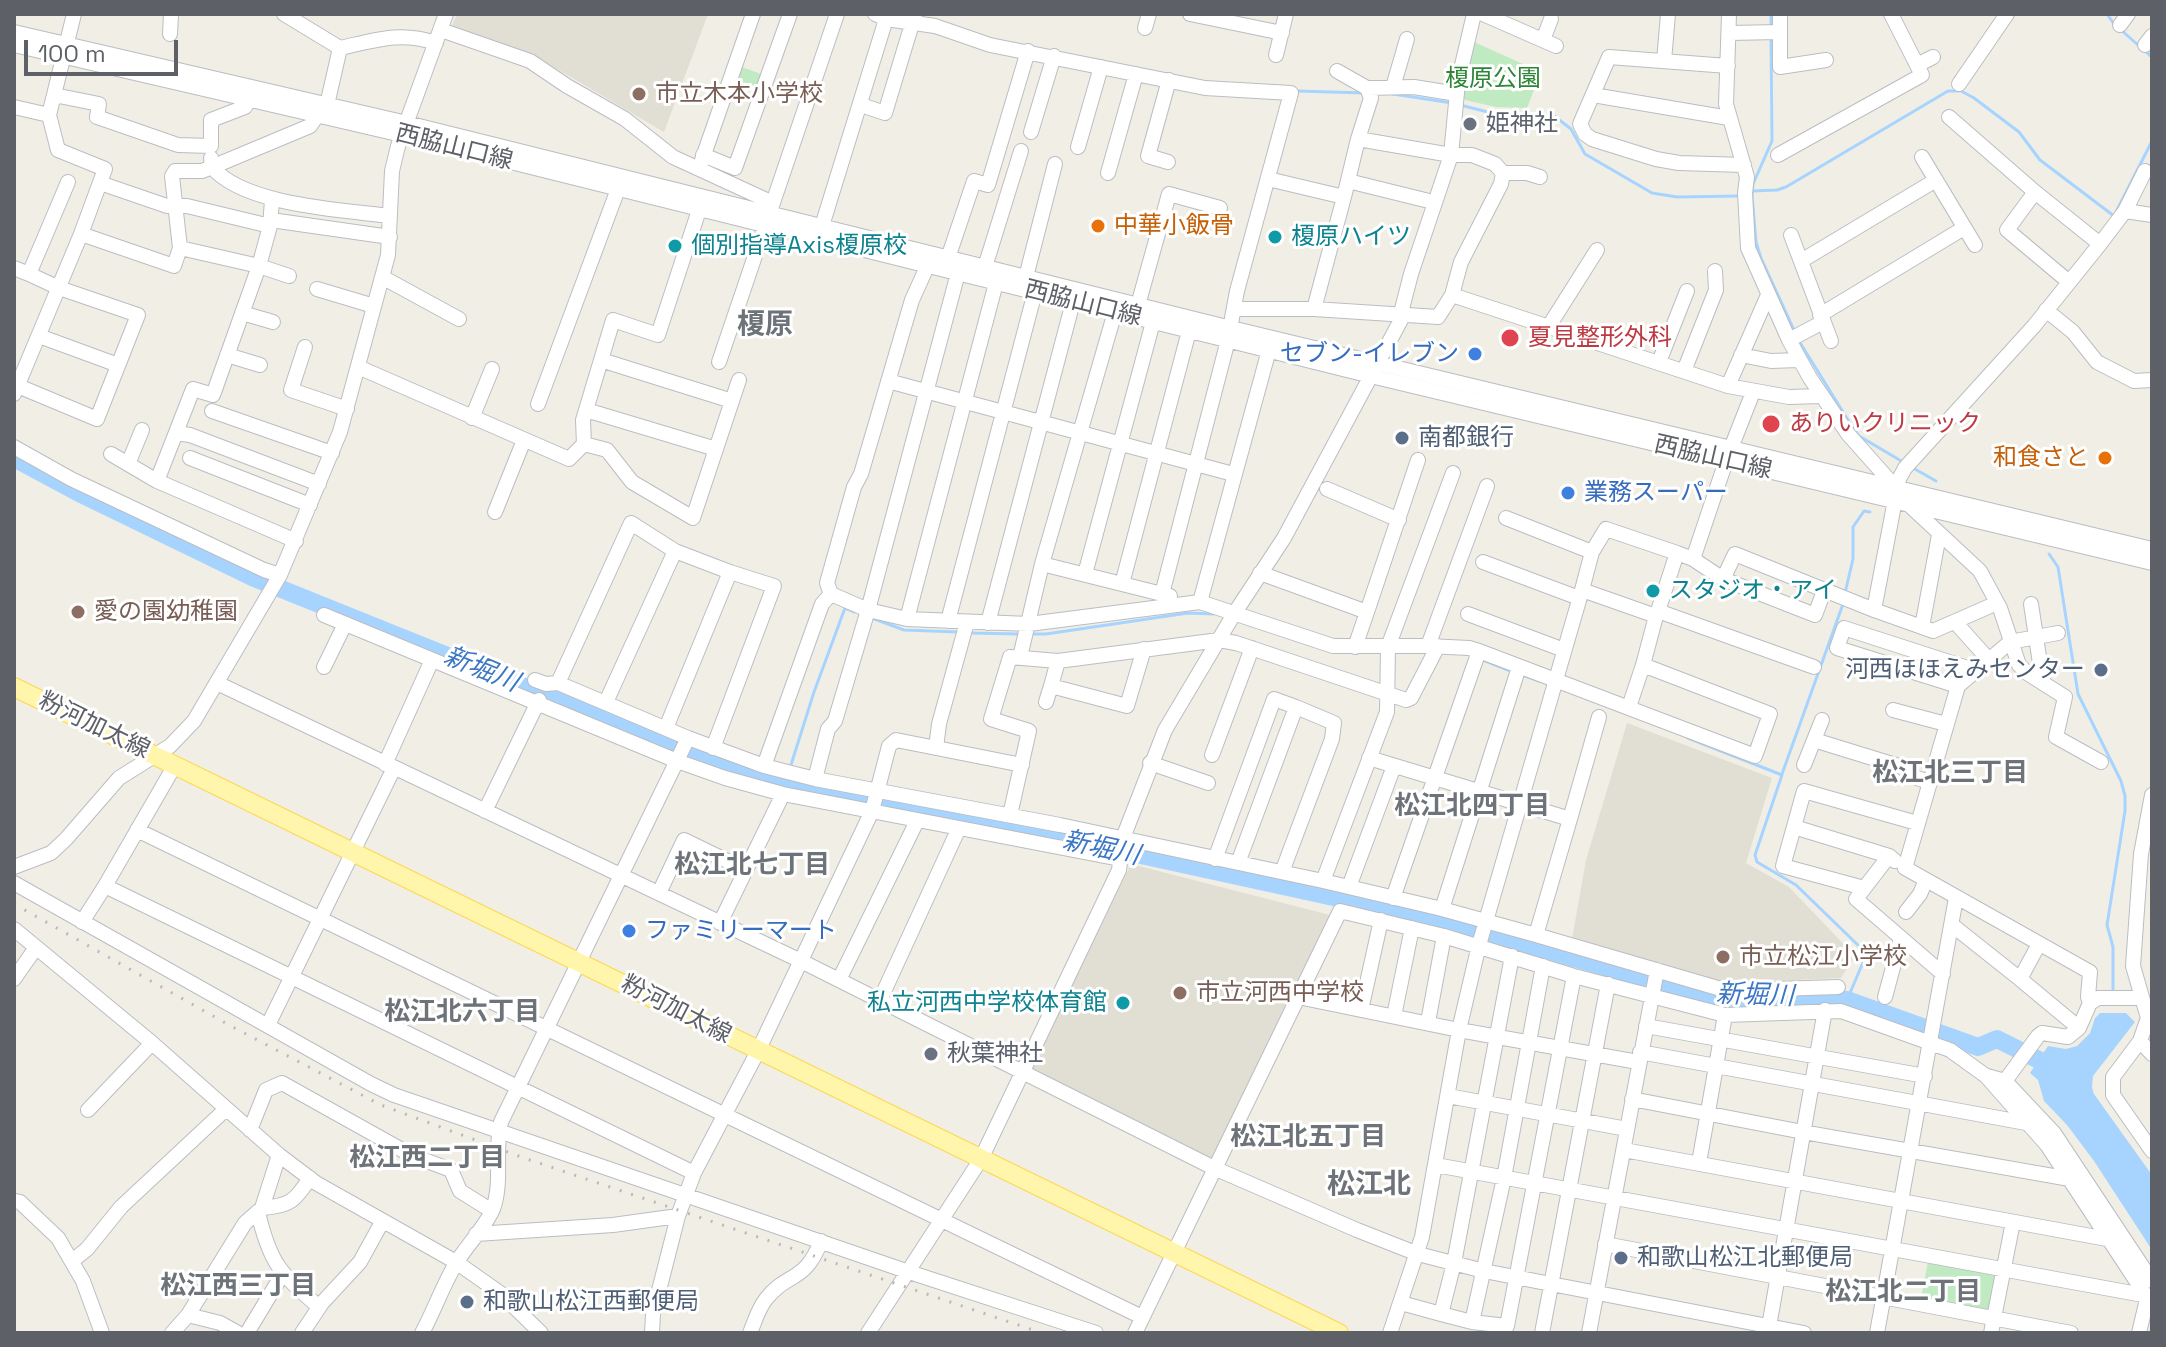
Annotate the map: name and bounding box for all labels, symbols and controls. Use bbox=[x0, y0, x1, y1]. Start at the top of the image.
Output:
scale bar bbox=[28, 24, 182, 74]
text: 100 m bbox=[38, 38, 106, 69]
park label: 榎原公園 bbox=[1445, 65, 1541, 93]
place label: 市立木本小学校 bbox=[655, 80, 823, 108]
marker: 市立木本小学校 bbox=[630, 85, 648, 103]
place label: 姫神社 bbox=[1486, 110, 1558, 138]
marker: 姫神社 bbox=[1461, 115, 1479, 133]
street label: 西脇山口線 bbox=[392, 120, 516, 176]
place label: 中華小飯骨 bbox=[1114, 212, 1234, 240]
marker: 中華小飯骨 bbox=[1089, 217, 1107, 235]
place label: 榎原ハイツ bbox=[1291, 223, 1411, 251]
marker: 榎原ハイツ bbox=[1266, 228, 1284, 246]
place label: 個別指導Axis榎原校 bbox=[691, 232, 907, 260]
marker: 個別指導Axis榎原校 bbox=[666, 237, 684, 255]
street label: 西脇山口線 bbox=[1021, 276, 1145, 332]
district label: 榎原 bbox=[737, 308, 793, 342]
place label: 夏見整形外科 bbox=[1528, 324, 1672, 352]
marker: 夏見整形外科 bbox=[1499, 327, 1521, 349]
place label: セブン-イレブン bbox=[1280, 340, 1459, 368]
marker: セブン-イレブン bbox=[1466, 345, 1484, 363]
place label: ありいクリニック bbox=[1789, 410, 1981, 438]
marker: ありいクリニック bbox=[1760, 413, 1782, 435]
place label: 南都銀行 bbox=[1418, 424, 1514, 452]
marker: 南都銀行 bbox=[1393, 429, 1411, 447]
street label: 西脇山口線 bbox=[1651, 430, 1775, 486]
place label: 和食さと bbox=[1993, 444, 2089, 472]
marker: 和食さと bbox=[2096, 449, 2114, 467]
place label: 業務スーパー bbox=[1584, 479, 1728, 507]
marker: 業務スーパー bbox=[1559, 484, 1577, 502]
place label: スタジオ・アイ bbox=[1669, 577, 1837, 605]
marker: スタジオ・アイ bbox=[1644, 582, 1662, 600]
place label: 愛の園幼稚園 bbox=[94, 598, 238, 626]
marker: 愛の園幼稚園 bbox=[69, 603, 87, 621]
water label: 新堀川 bbox=[439, 641, 523, 699]
place label: 河西ほほえみセンター bbox=[1845, 656, 2085, 684]
marker: 河西ほほえみセンター bbox=[2092, 661, 2110, 679]
street label: 粉河加太線 bbox=[34, 687, 154, 765]
district label: 松江北三丁目 bbox=[1872, 758, 2028, 790]
district label: 松江北四丁目 bbox=[1394, 791, 1550, 823]
water label: 新堀川 bbox=[1060, 826, 1142, 872]
district label: 松江北七丁目 bbox=[674, 850, 830, 882]
place label: ファミリーマート bbox=[645, 917, 837, 945]
marker: ファミリーマート bbox=[620, 922, 638, 940]
place label: 市立松江小学校 bbox=[1739, 943, 1907, 971]
marker: 市立松江小学校 bbox=[1714, 948, 1732, 966]
street label: 粉河加太線 bbox=[616, 970, 736, 1050]
place label: 市立河西中学校 bbox=[1196, 979, 1364, 1007]
water label: 新堀川 bbox=[1715, 979, 1795, 1013]
marker: 市立河西中学校 bbox=[1171, 984, 1189, 1002]
place label: 私立河西中学校体育館 bbox=[867, 989, 1107, 1017]
marker: 私立河西中学校体育館 bbox=[1114, 994, 1132, 1012]
district label: 松江北六丁目 bbox=[384, 997, 540, 1029]
place label: 秋葉神社 bbox=[947, 1040, 1043, 1068]
marker: 秋葉神社 bbox=[922, 1045, 940, 1063]
district label: 松江北五丁目 bbox=[1230, 1122, 1386, 1154]
district label: 松江西二丁目 bbox=[349, 1143, 505, 1175]
district label: 松江北 bbox=[1327, 1168, 1411, 1202]
place label: 和歌山松江北郵便局 bbox=[1637, 1244, 1853, 1272]
marker: 和歌山松江北郵便局 bbox=[1612, 1249, 1630, 1267]
district label: 松江西三丁目 bbox=[160, 1271, 316, 1303]
district label: 松江北二丁目 bbox=[1825, 1277, 1981, 1309]
place label: 和歌山松江西郵便局 bbox=[483, 1288, 699, 1316]
marker: 和歌山松江西郵便局 bbox=[458, 1293, 476, 1311]

